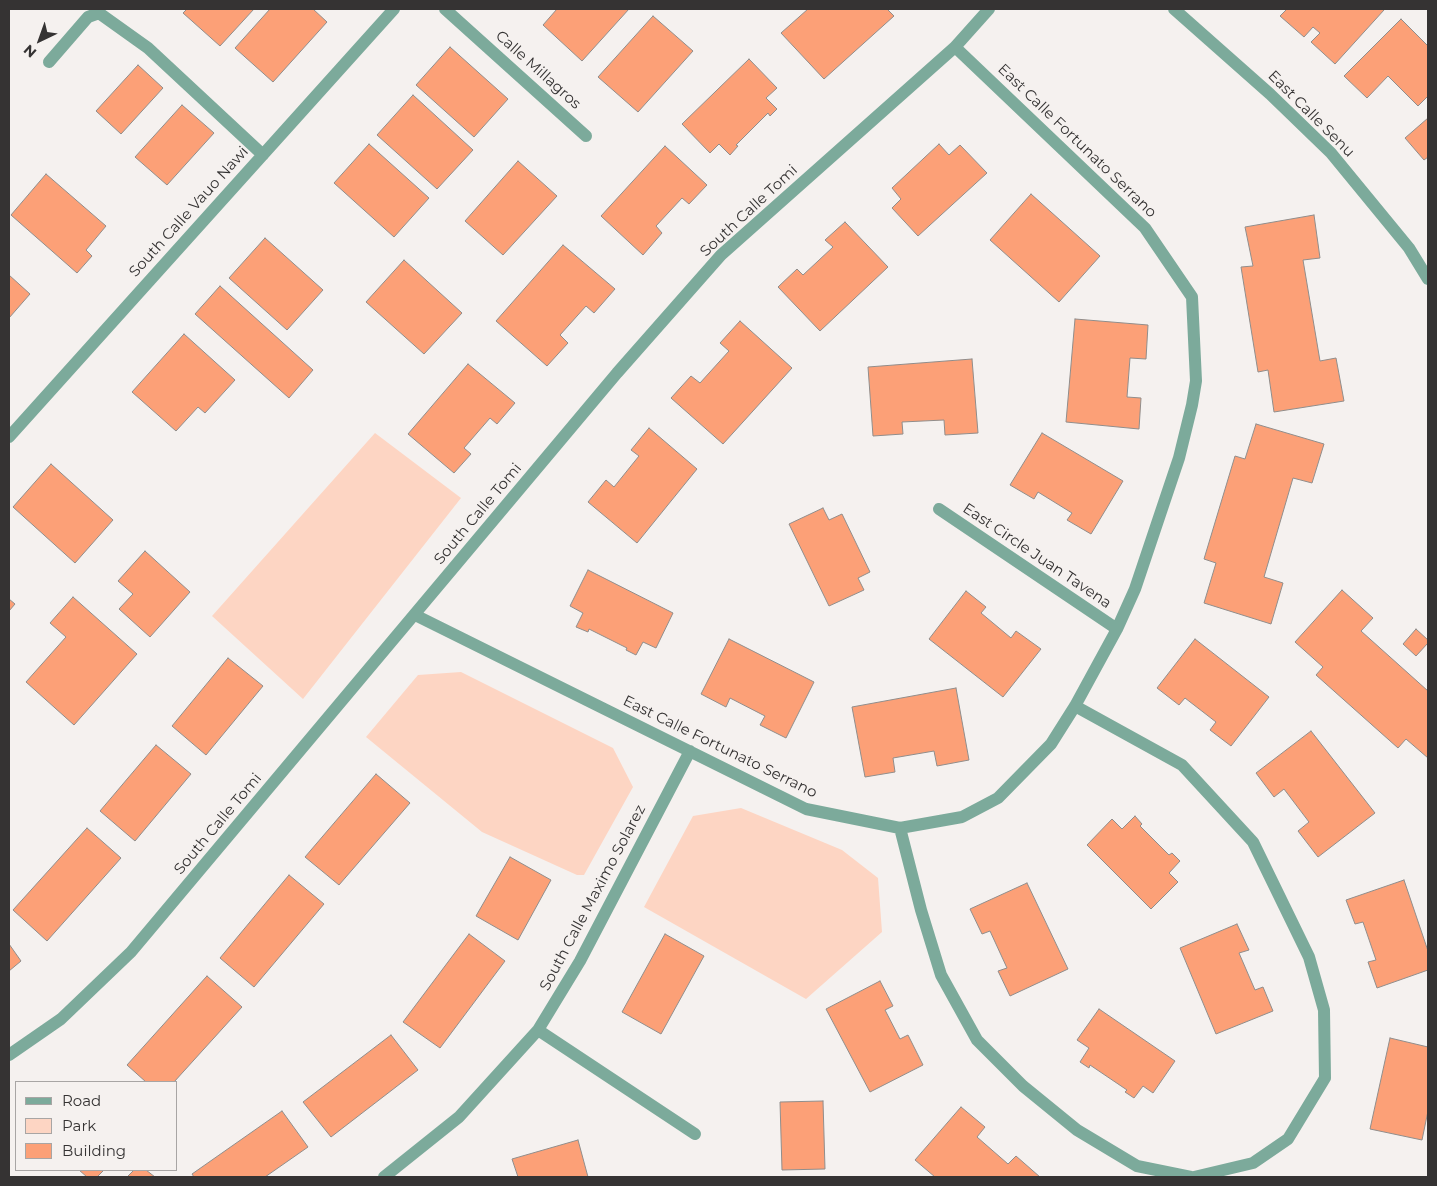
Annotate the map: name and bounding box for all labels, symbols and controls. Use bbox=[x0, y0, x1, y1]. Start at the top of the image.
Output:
north arrow bbox=[15, 15, 65, 65]
street label: Calle Millagros bbox=[492, 27, 584, 113]
text: N bbox=[20, 41, 40, 62]
street label: East Calle Fortunato Serrano bbox=[994, 60, 1160, 222]
street label: East Calle Senu bbox=[1264, 67, 1358, 161]
street label: South Calle Vauo Nawi bbox=[126, 143, 252, 281]
street label: South Calle Tomi bbox=[697, 161, 801, 261]
street label: South Calle Tomi bbox=[430, 460, 526, 568]
street label: East Circle Juan Tavena bbox=[959, 500, 1115, 612]
street label: East Calle Fortunato Serrano bbox=[620, 692, 820, 802]
street label: South Calle Tomi bbox=[170, 770, 266, 878]
street label: South Calle Maximo Solarez bbox=[536, 802, 650, 994]
legend bbox=[15, 1081, 178, 1171]
text: Road bbox=[62, 1091, 101, 1110]
text: Park bbox=[62, 1116, 96, 1135]
text: Building bbox=[62, 1141, 126, 1160]

